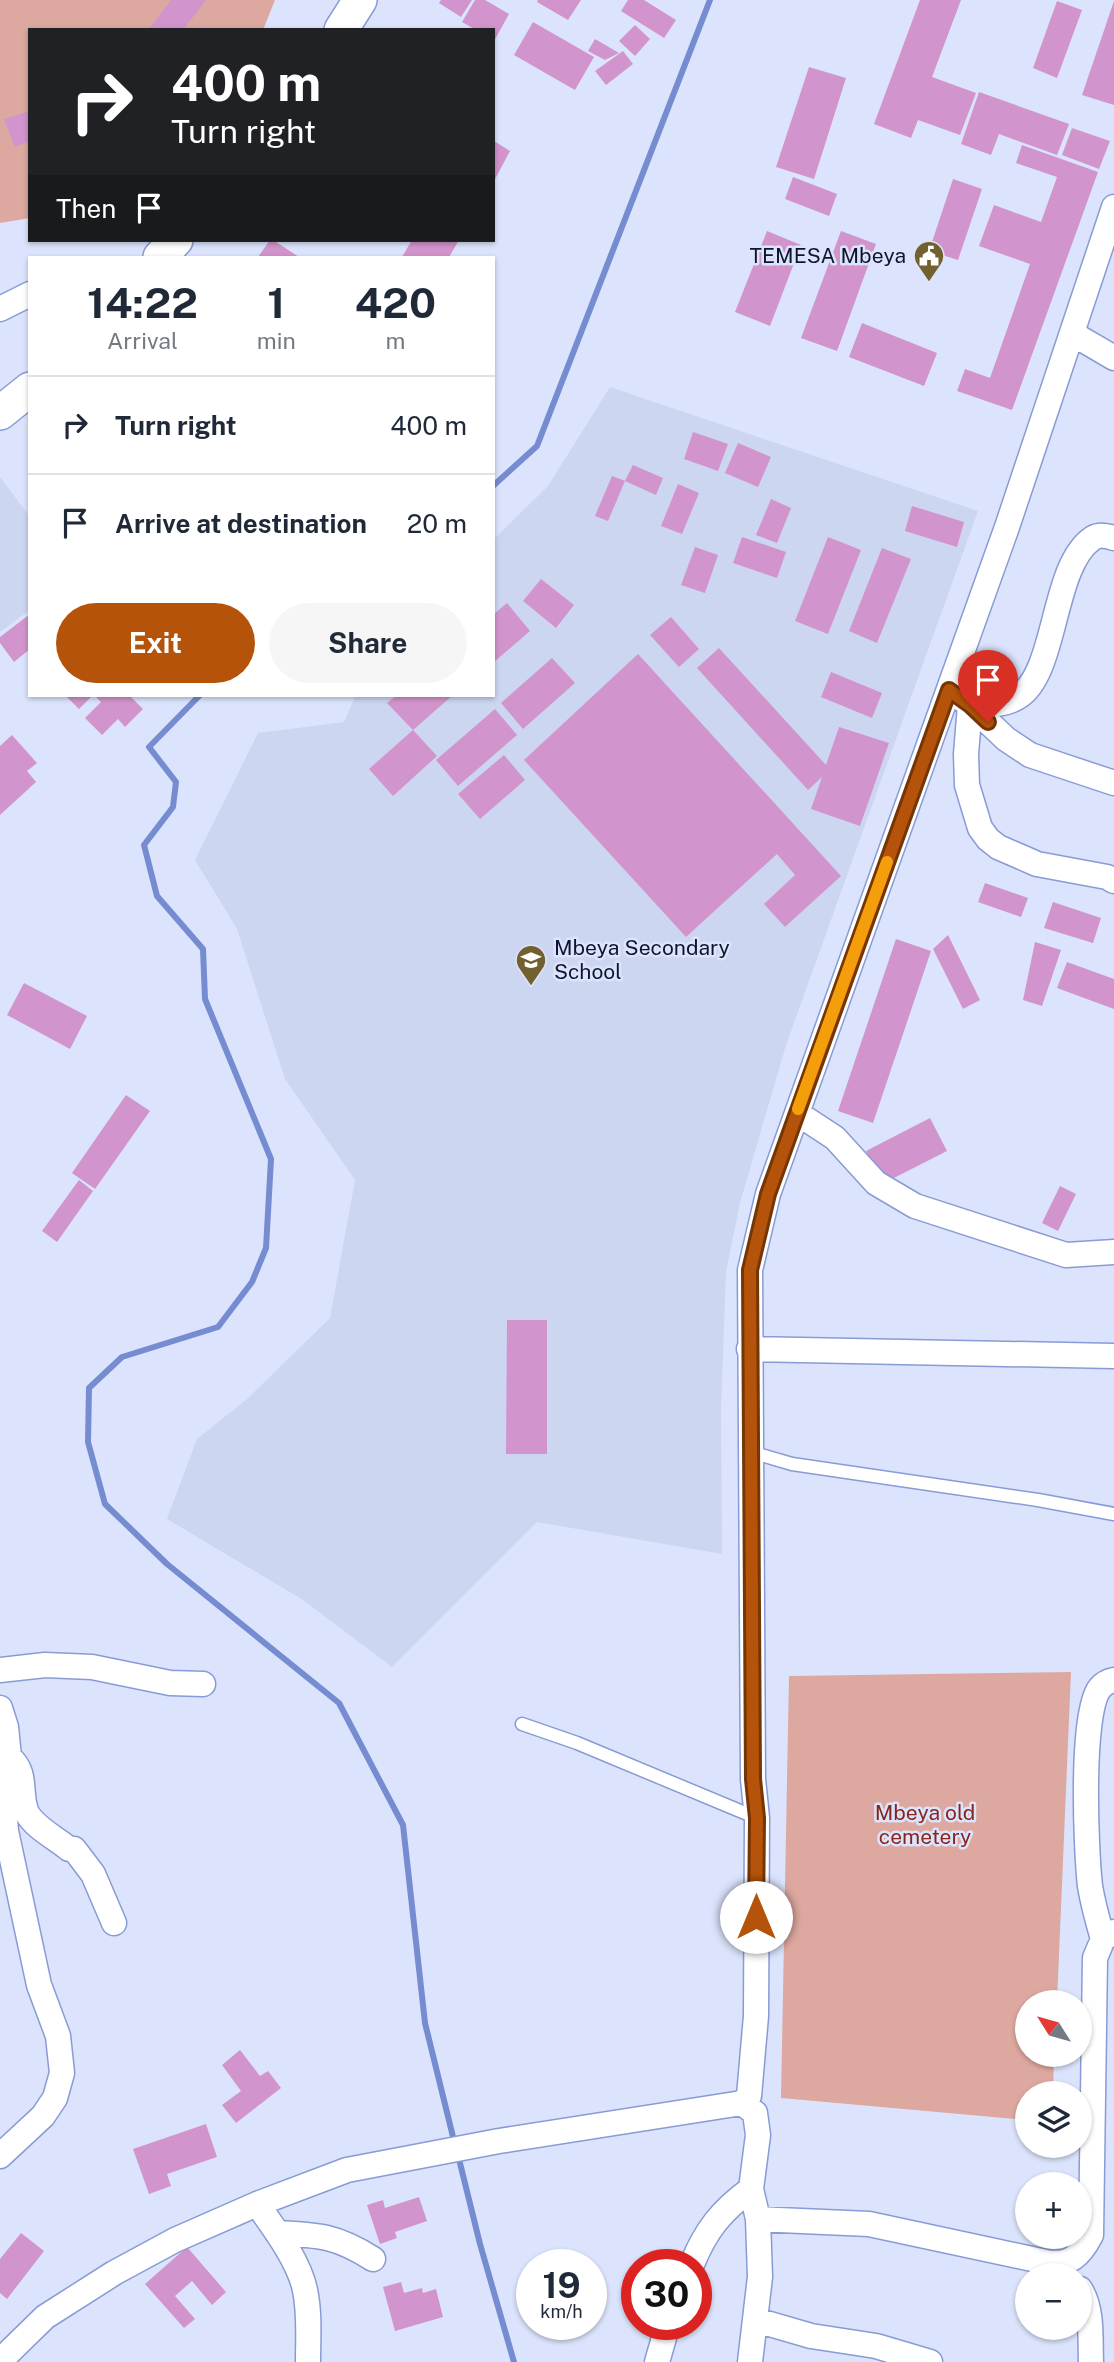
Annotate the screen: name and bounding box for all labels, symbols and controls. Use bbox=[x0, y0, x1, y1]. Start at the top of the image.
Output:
text: 400 m bbox=[171, 54, 321, 112]
icon: right bbox=[56, 56, 147, 147]
text: Turn right bbox=[171, 113, 316, 150]
icon: arrive bbox=[130, 189, 168, 227]
text: Then bbox=[56, 193, 116, 224]
public building icon: TEMESA Mbeya bbox=[912, 239, 946, 283]
place label: TEMESA Mbeya bbox=[749, 243, 906, 268]
text: 14:22 bbox=[87, 278, 198, 327]
text: 1 bbox=[267, 278, 285, 327]
text: 420 bbox=[355, 278, 436, 327]
text: Arrival bbox=[107, 327, 178, 354]
text: min bbox=[257, 327, 296, 354]
text: m bbox=[385, 327, 405, 354]
icon: right bbox=[56, 406, 94, 444]
text: Turn right bbox=[115, 410, 237, 441]
text: 400 m bbox=[390, 410, 467, 441]
icon: arrive bbox=[56, 504, 94, 542]
text: Arrive at destination bbox=[115, 508, 367, 539]
text: 20 m bbox=[407, 508, 467, 539]
button: Exit bbox=[56, 603, 255, 683]
button: Share bbox=[269, 603, 467, 683]
pin bbox=[958, 650, 1018, 722]
icon: arrive bbox=[969, 661, 1007, 699]
place label: Mbeya Secondary School bbox=[554, 935, 730, 984]
school or university icon: Mbeya Secondary School bbox=[514, 943, 548, 987]
park label: Mbeya old cemetery bbox=[875, 1800, 975, 1849]
position arrow bbox=[719, 1880, 793, 1954]
north arrow bbox=[1015, 1990, 1092, 2067]
map controls bbox=[1015, 1990, 1092, 2340]
button: layers bbox=[1015, 2081, 1092, 2158]
button: + bbox=[1015, 2172, 1092, 2249]
speed limit sign: 30 bbox=[621, 2249, 712, 2340]
button: − bbox=[1015, 2263, 1092, 2340]
text: 19 bbox=[542, 2265, 581, 2306]
text: km/h bbox=[540, 2301, 583, 2322]

